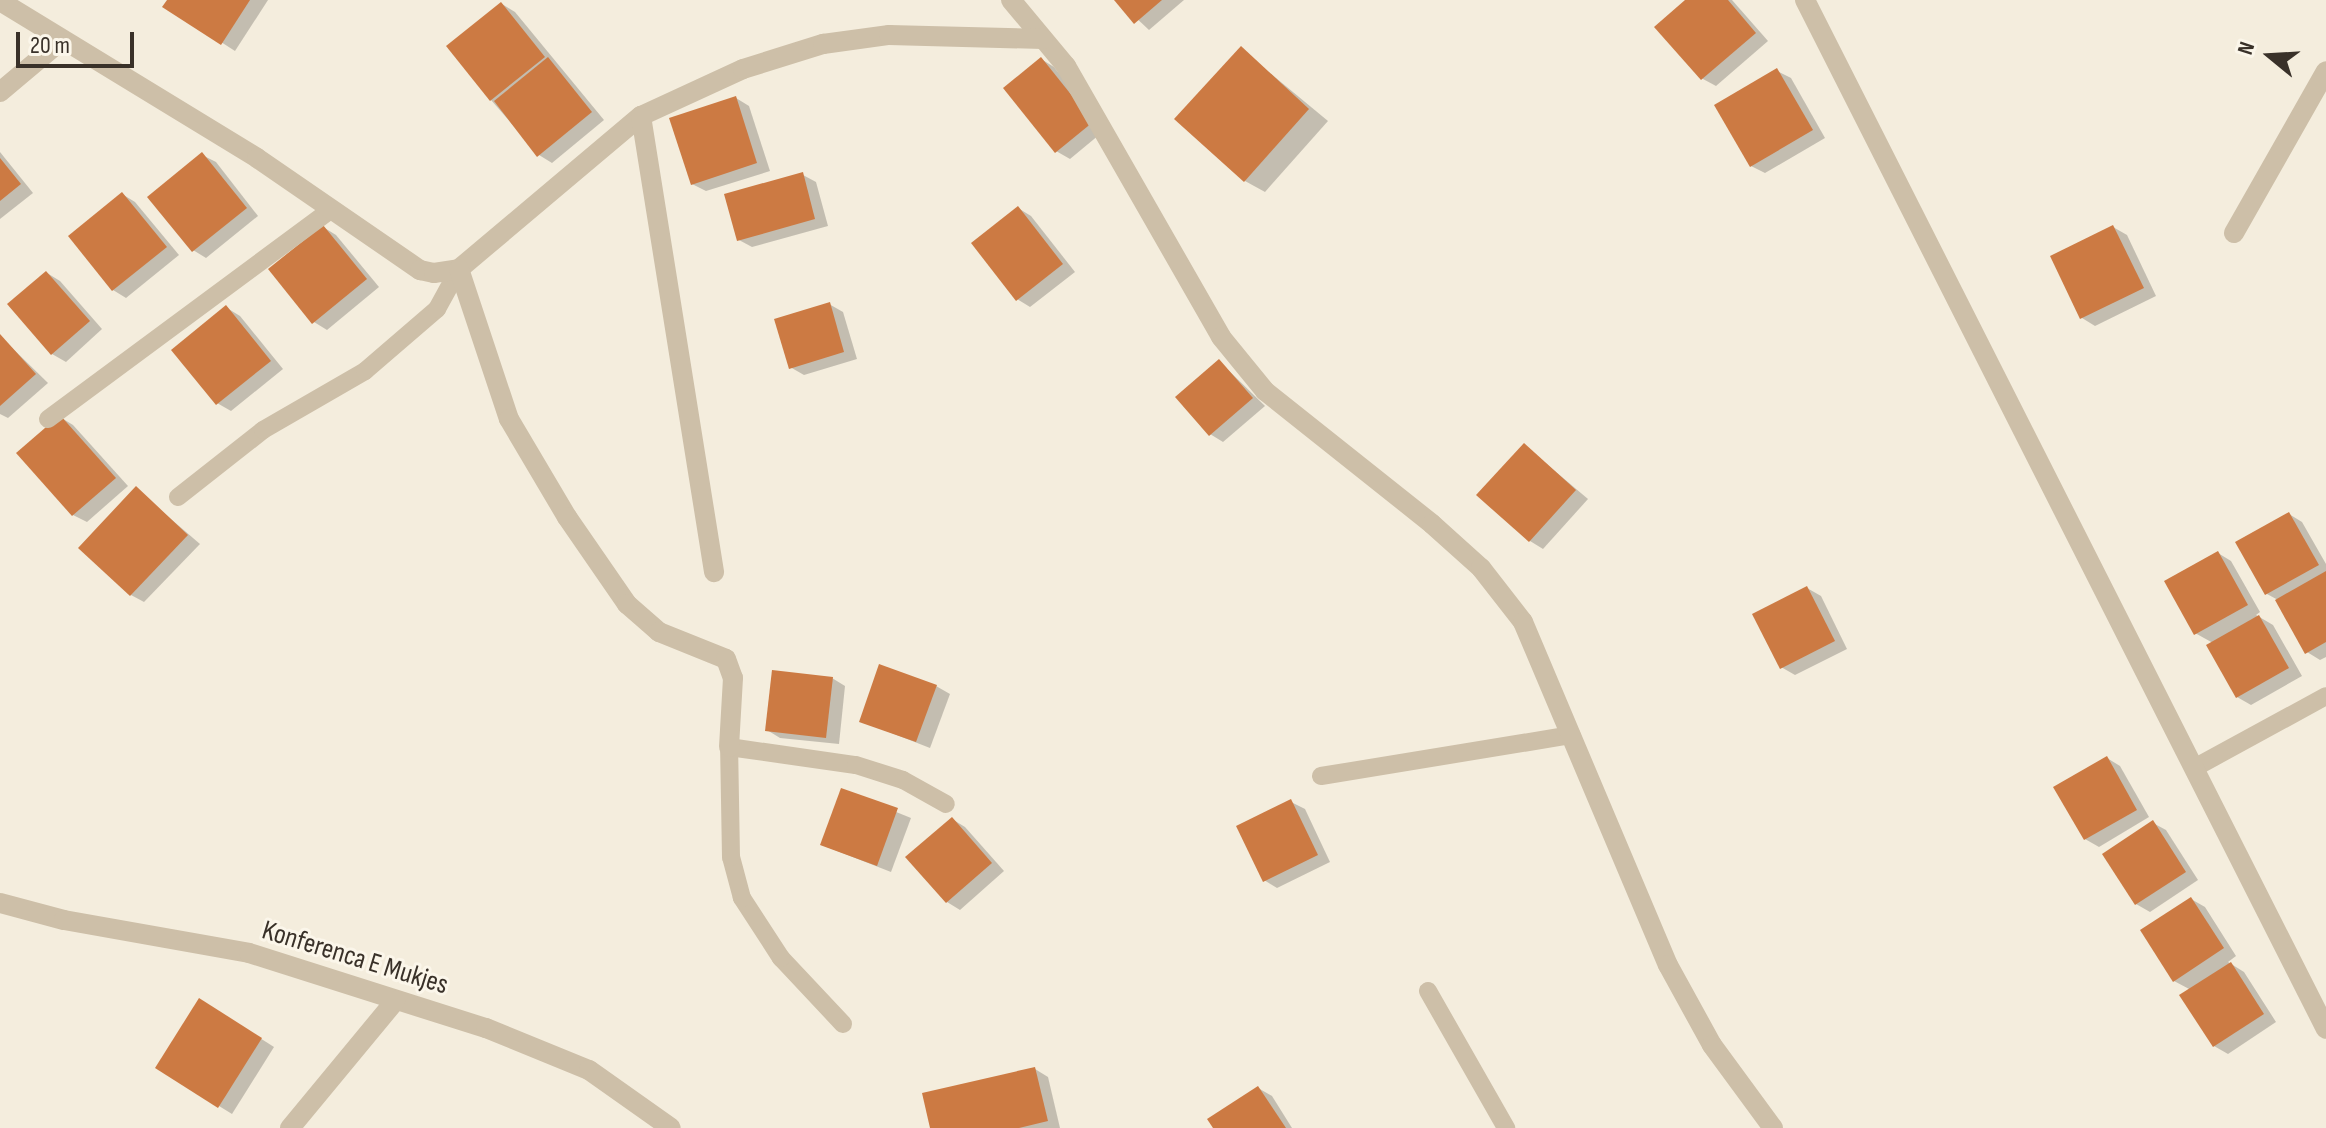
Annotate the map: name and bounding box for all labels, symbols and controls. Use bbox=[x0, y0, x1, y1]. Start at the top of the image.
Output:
scale bar bbox=[20, 16, 138, 66]
north arrow bbox=[2230, 16, 2310, 96]
text: 20 m bbox=[30, 31, 70, 60]
text: N bbox=[2232, 39, 2261, 58]
street label: Konferenca E Mukjes bbox=[258, 914, 452, 1002]

